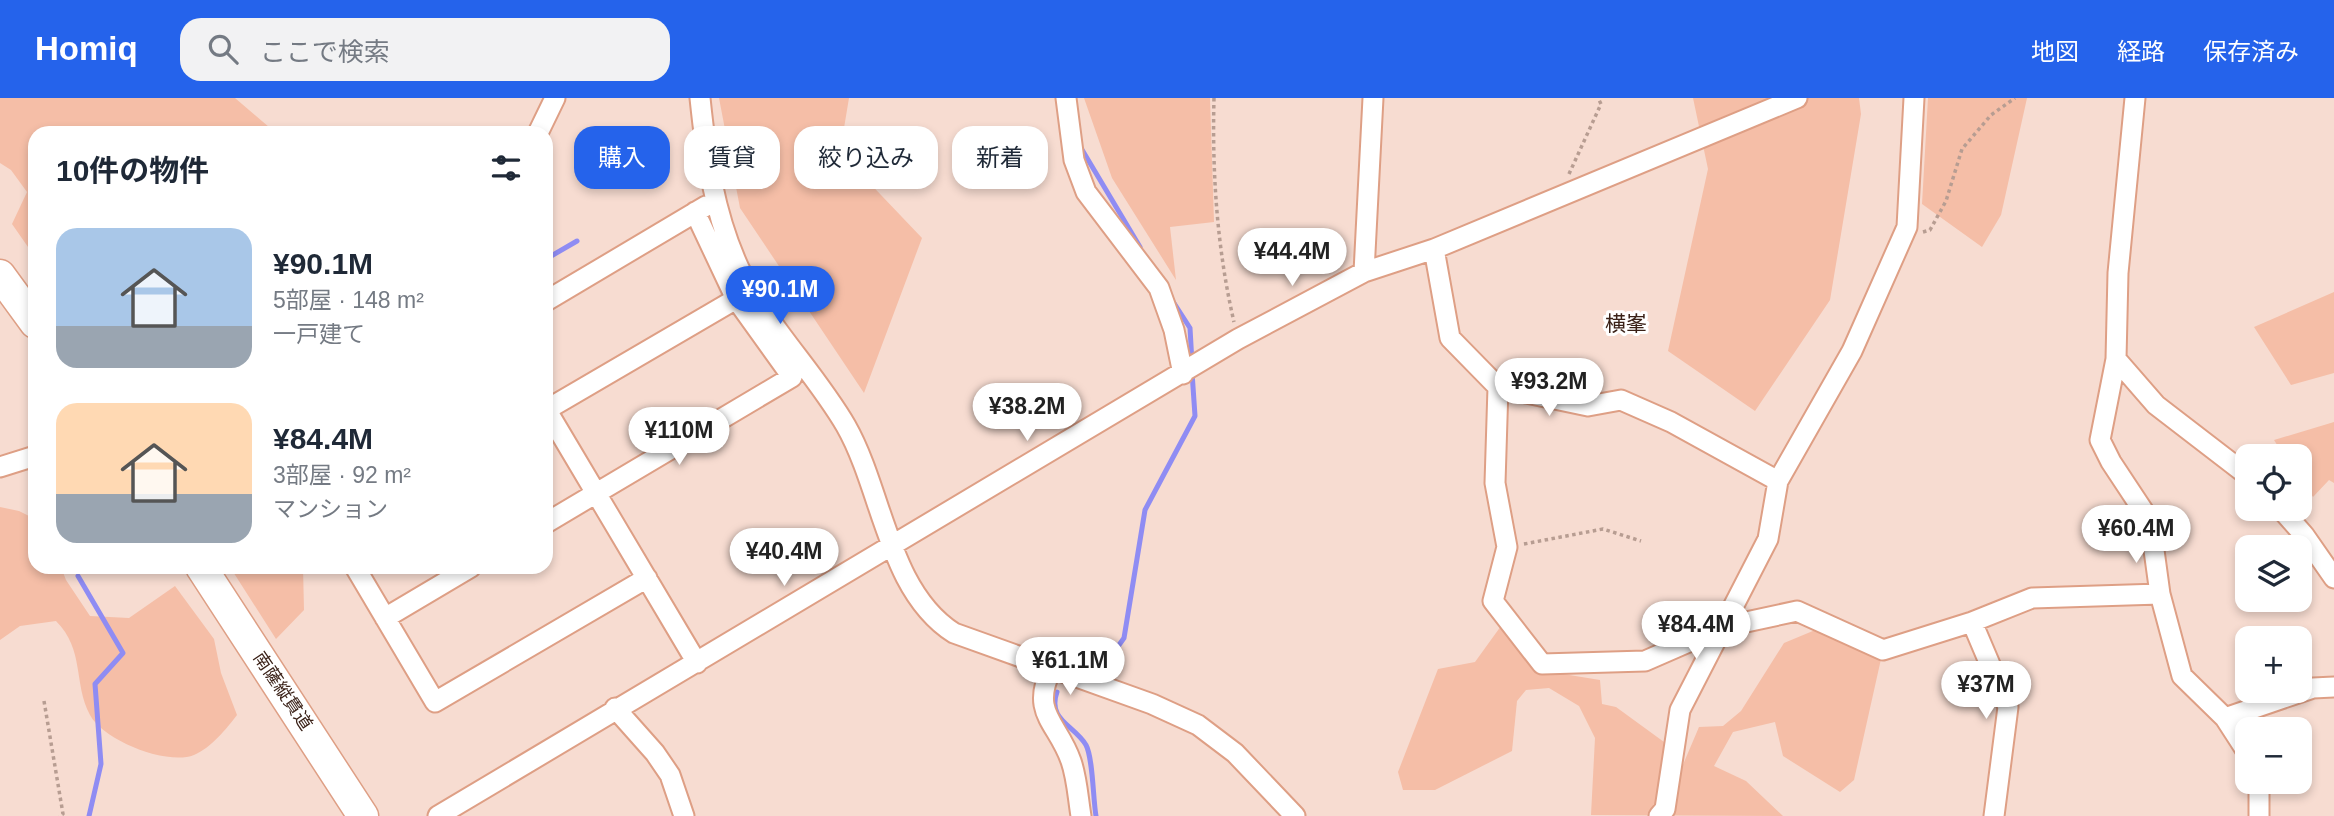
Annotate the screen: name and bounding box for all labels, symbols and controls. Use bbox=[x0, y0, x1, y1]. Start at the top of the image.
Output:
search box bbox=[180, 18, 670, 81]
text: Homiq bbox=[35, 30, 138, 67]
icon: search bbox=[204, 30, 242, 68]
text: ここで検索 bbox=[260, 37, 390, 67]
text: 地図 bbox=[2031, 38, 2079, 65]
text: 経路 bbox=[2117, 38, 2165, 65]
text: 保存済み bbox=[2203, 38, 2299, 65]
chip: 購入 bbox=[574, 126, 670, 189]
chip: 賃貸 bbox=[684, 126, 780, 189]
chip: 絞り込み bbox=[794, 126, 938, 189]
chip: 新着 bbox=[952, 126, 1048, 189]
icon: filters bbox=[487, 149, 525, 187]
text: 10件の物件 bbox=[56, 154, 209, 187]
pin: ¥44.4M bbox=[1235, 228, 1349, 288]
text: ¥44.4M bbox=[1254, 238, 1330, 264]
text: ¥90.1M bbox=[273, 247, 373, 280]
icon: home bbox=[112, 256, 196, 340]
pin: ¥90.1M bbox=[723, 266, 837, 326]
text: ¥90.1M bbox=[742, 276, 818, 302]
text: 5部屋 · 148 m² bbox=[273, 287, 424, 313]
district label: 横峯 bbox=[1605, 312, 1647, 335]
text: 一戸建て bbox=[273, 321, 365, 347]
pin: ¥93.2M bbox=[1492, 358, 1606, 418]
text: ¥93.2M bbox=[1511, 368, 1587, 394]
pin: ¥38.2M bbox=[970, 384, 1084, 443]
text: ¥38.2M bbox=[989, 393, 1065, 419]
pin: ¥110M bbox=[630, 408, 728, 467]
text: ¥110M bbox=[644, 417, 714, 443]
text: ¥84.4M bbox=[273, 422, 373, 455]
icon: home bbox=[112, 431, 196, 515]
map controls bbox=[2235, 444, 2312, 794]
button: locate bbox=[2235, 444, 2312, 521]
text: 3部屋 · 92 m² bbox=[273, 462, 411, 488]
text: マンション bbox=[273, 496, 388, 522]
pin: ¥60.4M bbox=[2079, 505, 2193, 565]
text: ¥60.4M bbox=[2098, 515, 2174, 541]
pin: ¥40.4M bbox=[727, 528, 841, 588]
button: layers bbox=[2235, 535, 2312, 612]
text: ¥40.4M bbox=[746, 538, 822, 564]
pin: ¥84.4M bbox=[1639, 602, 1753, 661]
text: ¥84.4M bbox=[1658, 611, 1734, 637]
button: + bbox=[2235, 626, 2312, 703]
pin: ¥61.1M bbox=[1013, 638, 1127, 697]
text: ¥61.1M bbox=[1032, 647, 1108, 673]
street label: 南薩縦貫道 bbox=[250, 648, 316, 734]
pin: ¥37M bbox=[1945, 662, 2027, 721]
text: ¥37M bbox=[1957, 671, 2015, 697]
button: − bbox=[2235, 717, 2312, 794]

